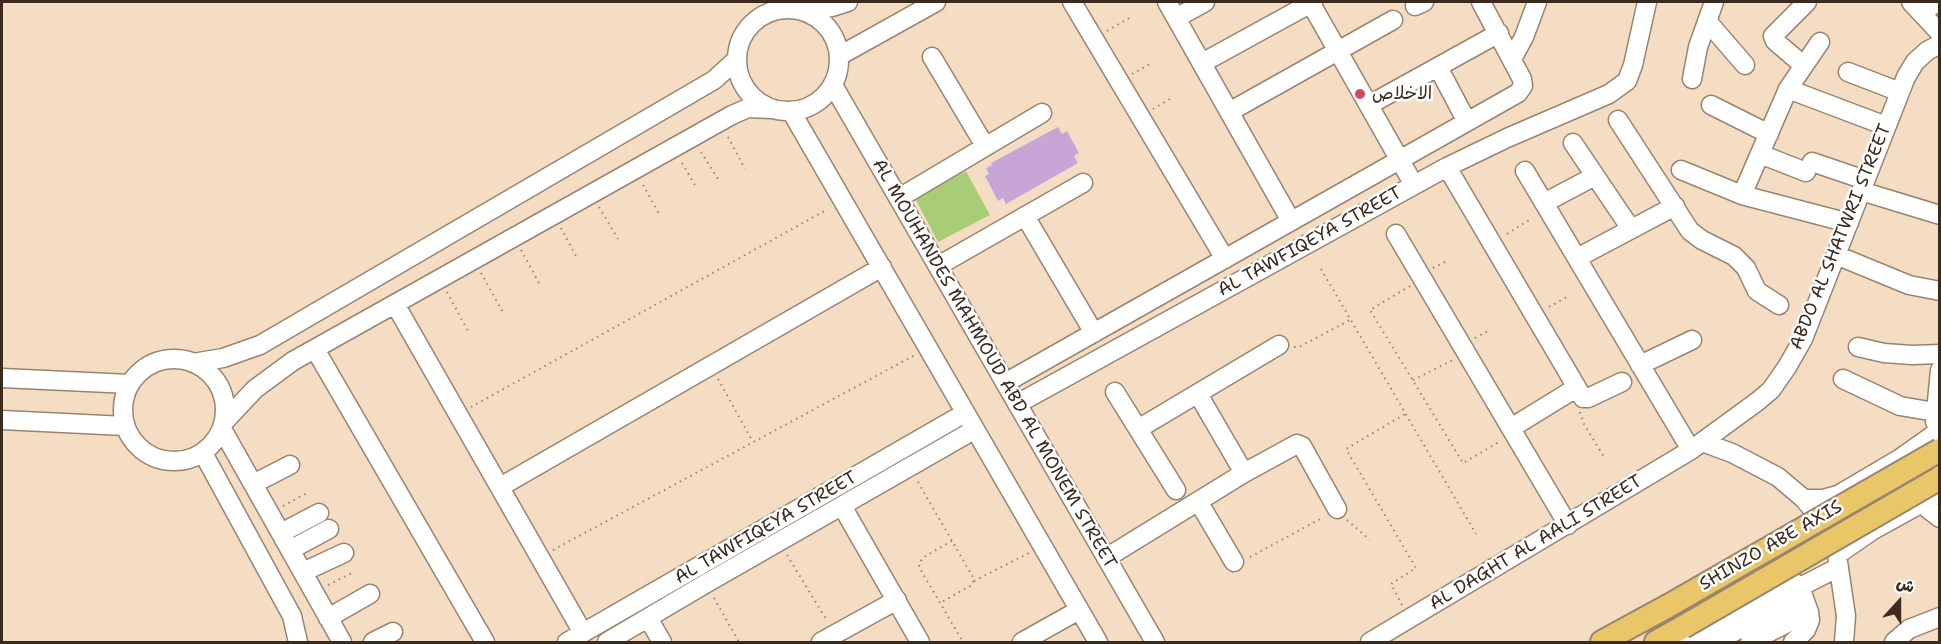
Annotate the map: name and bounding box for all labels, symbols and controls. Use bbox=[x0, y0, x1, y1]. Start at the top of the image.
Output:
place label: الاخلاص bbox=[1372, 83, 1432, 105]
marker: الاخلاص bbox=[1353, 87, 1367, 101]
street label: ABDO AL SHATWRI STREET bbox=[1786, 121, 1896, 353]
street label: AL MOUHANDES MAHMOUD ABD AL MONEM STREET bbox=[867, 155, 1121, 573]
street label: AL TAWFIQEYA STREET bbox=[1214, 182, 1406, 302]
street label: AL TAWFIQEYA STREET bbox=[671, 467, 861, 589]
street label: AL DAGHT AL AALI STREET bbox=[1426, 471, 1646, 615]
street label: SHINZO ABE AXIS bbox=[1696, 496, 1846, 596]
north arrow bbox=[1869, 572, 1929, 632]
text: ش bbox=[1894, 572, 1918, 598]

